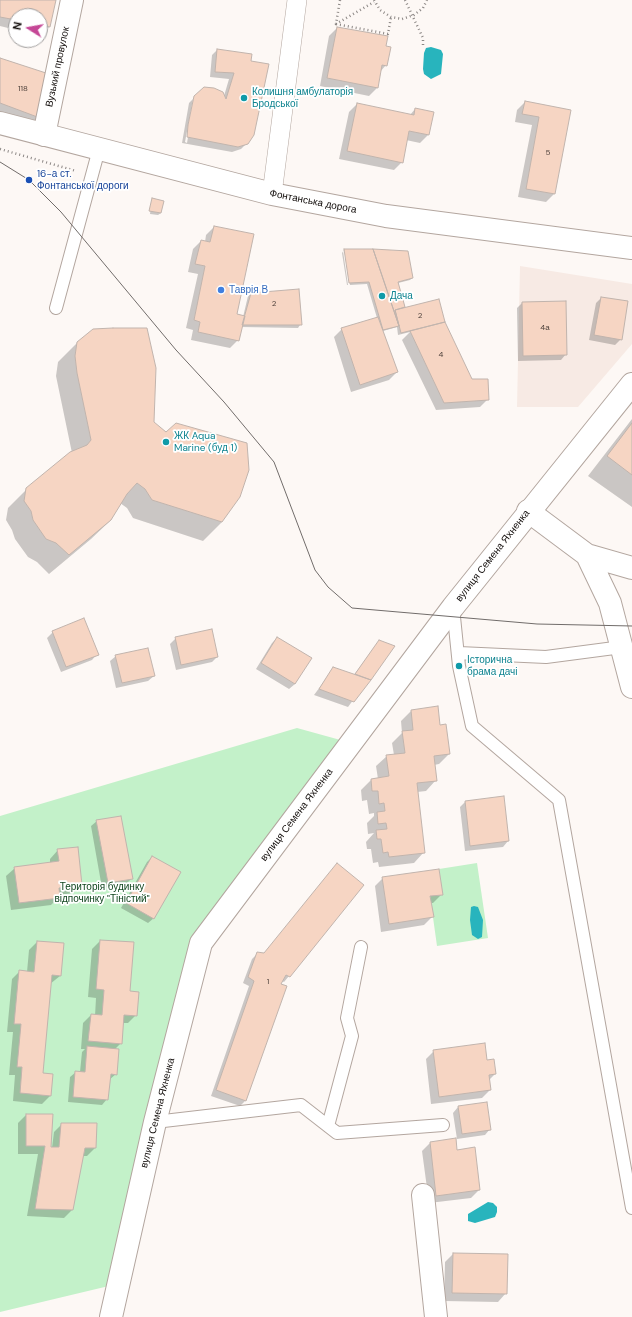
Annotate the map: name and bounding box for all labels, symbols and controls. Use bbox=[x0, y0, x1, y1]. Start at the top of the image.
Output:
north arrow bbox=[8, 8, 48, 48]
text: N bbox=[10, 21, 25, 31]
street label: Вузький провулок bbox=[44, 26, 72, 108]
house number: 118 bbox=[18, 84, 28, 94]
place label: Колишня амбулаторія Бродської bbox=[252, 86, 353, 110]
marker: Колишня амбулаторія Бродської bbox=[239, 93, 249, 103]
house number: 5 bbox=[546, 148, 550, 158]
place label: 16-а ст. Фонтанської дороги bbox=[37, 168, 129, 192]
marker: 16-а ст. Фонтанської дороги bbox=[24, 175, 34, 185]
street label: Фонтанська дорога bbox=[268, 188, 358, 216]
place label: Таврія В bbox=[229, 284, 268, 296]
marker: Таврія В bbox=[216, 285, 226, 295]
place label: Дача bbox=[390, 290, 413, 302]
marker: Дача bbox=[377, 291, 387, 301]
house number: 2 bbox=[272, 299, 276, 309]
house number: 2 bbox=[418, 311, 422, 321]
house number: 4а bbox=[540, 323, 550, 333]
house number: 4 bbox=[439, 350, 443, 360]
place label: ЖК Aqua Marine (буд 1) bbox=[174, 430, 237, 454]
marker: ЖК Aqua Marine (буд 1) bbox=[161, 437, 171, 447]
street label: вулиця Семена Яхненка bbox=[453, 508, 533, 604]
place label: Історична брама дачі bbox=[467, 654, 518, 678]
marker: Історична брама дачі bbox=[454, 661, 464, 671]
street label: вулиця Семена Яхненка bbox=[258, 766, 336, 864]
park label: Територія будинку відпочинку "Тіністий" bbox=[54, 881, 150, 904]
house number: 1 bbox=[267, 977, 269, 987]
street label: вулиця Семена Яхненка bbox=[139, 1057, 177, 1169]

